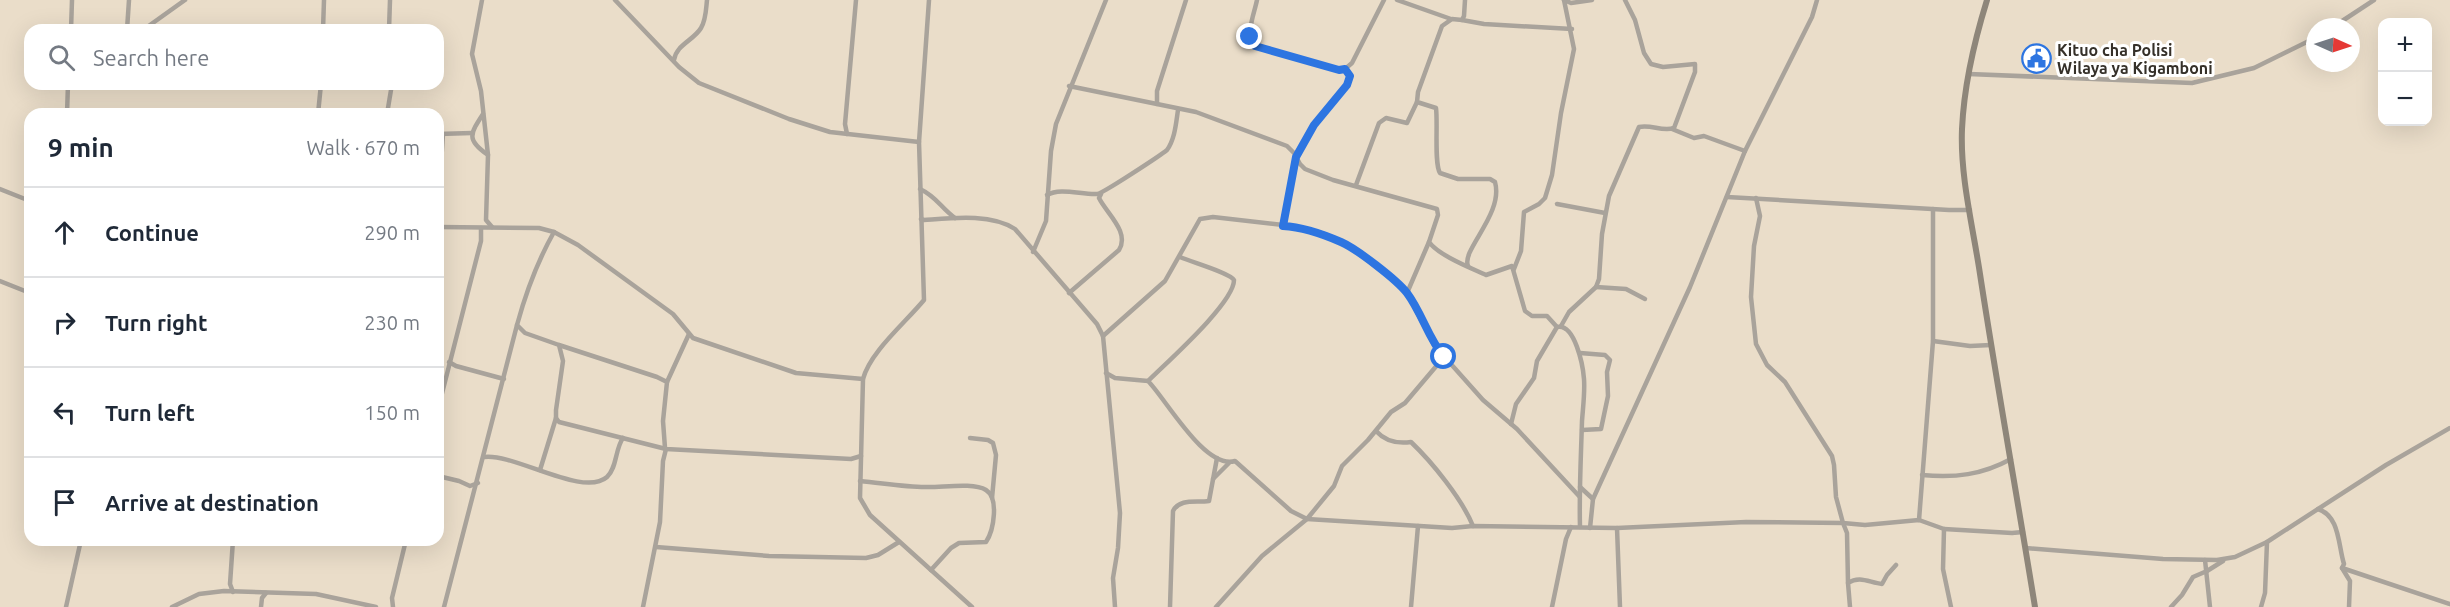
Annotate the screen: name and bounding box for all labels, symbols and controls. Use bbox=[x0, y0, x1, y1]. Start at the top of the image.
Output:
north arrow bbox=[2306, 18, 2360, 72]
map controls bbox=[2378, 18, 2432, 126]
button: + bbox=[2378, 18, 2432, 72]
route end bbox=[1236, 23, 1262, 49]
search box bbox=[24, 24, 444, 90]
icon: search bbox=[45, 41, 78, 74]
place label: Kituo cha Polisi Wilaya ya Kigamboni bbox=[2057, 41, 2213, 77]
public building icon: Kituo cha Polisi Wilaya ya Kigamboni bbox=[2020, 43, 2052, 75]
text: Search here bbox=[93, 45, 209, 70]
button: − bbox=[2378, 72, 2432, 126]
text: 9 min bbox=[48, 133, 114, 162]
text: Walk · 670 m bbox=[307, 136, 420, 159]
icon: ahead bbox=[48, 216, 81, 249]
text: Continue bbox=[105, 220, 199, 245]
text: 290 m bbox=[364, 221, 420, 244]
icon: right bbox=[48, 306, 81, 339]
text: Turn right bbox=[105, 310, 207, 335]
text: 230 m bbox=[364, 311, 420, 334]
route start bbox=[1430, 343, 1456, 369]
icon: left bbox=[48, 396, 81, 429]
text: Turn left bbox=[105, 400, 195, 425]
text: 150 m bbox=[364, 401, 420, 424]
icon: arrive bbox=[48, 486, 81, 519]
text: Arrive at destination bbox=[105, 490, 319, 515]

